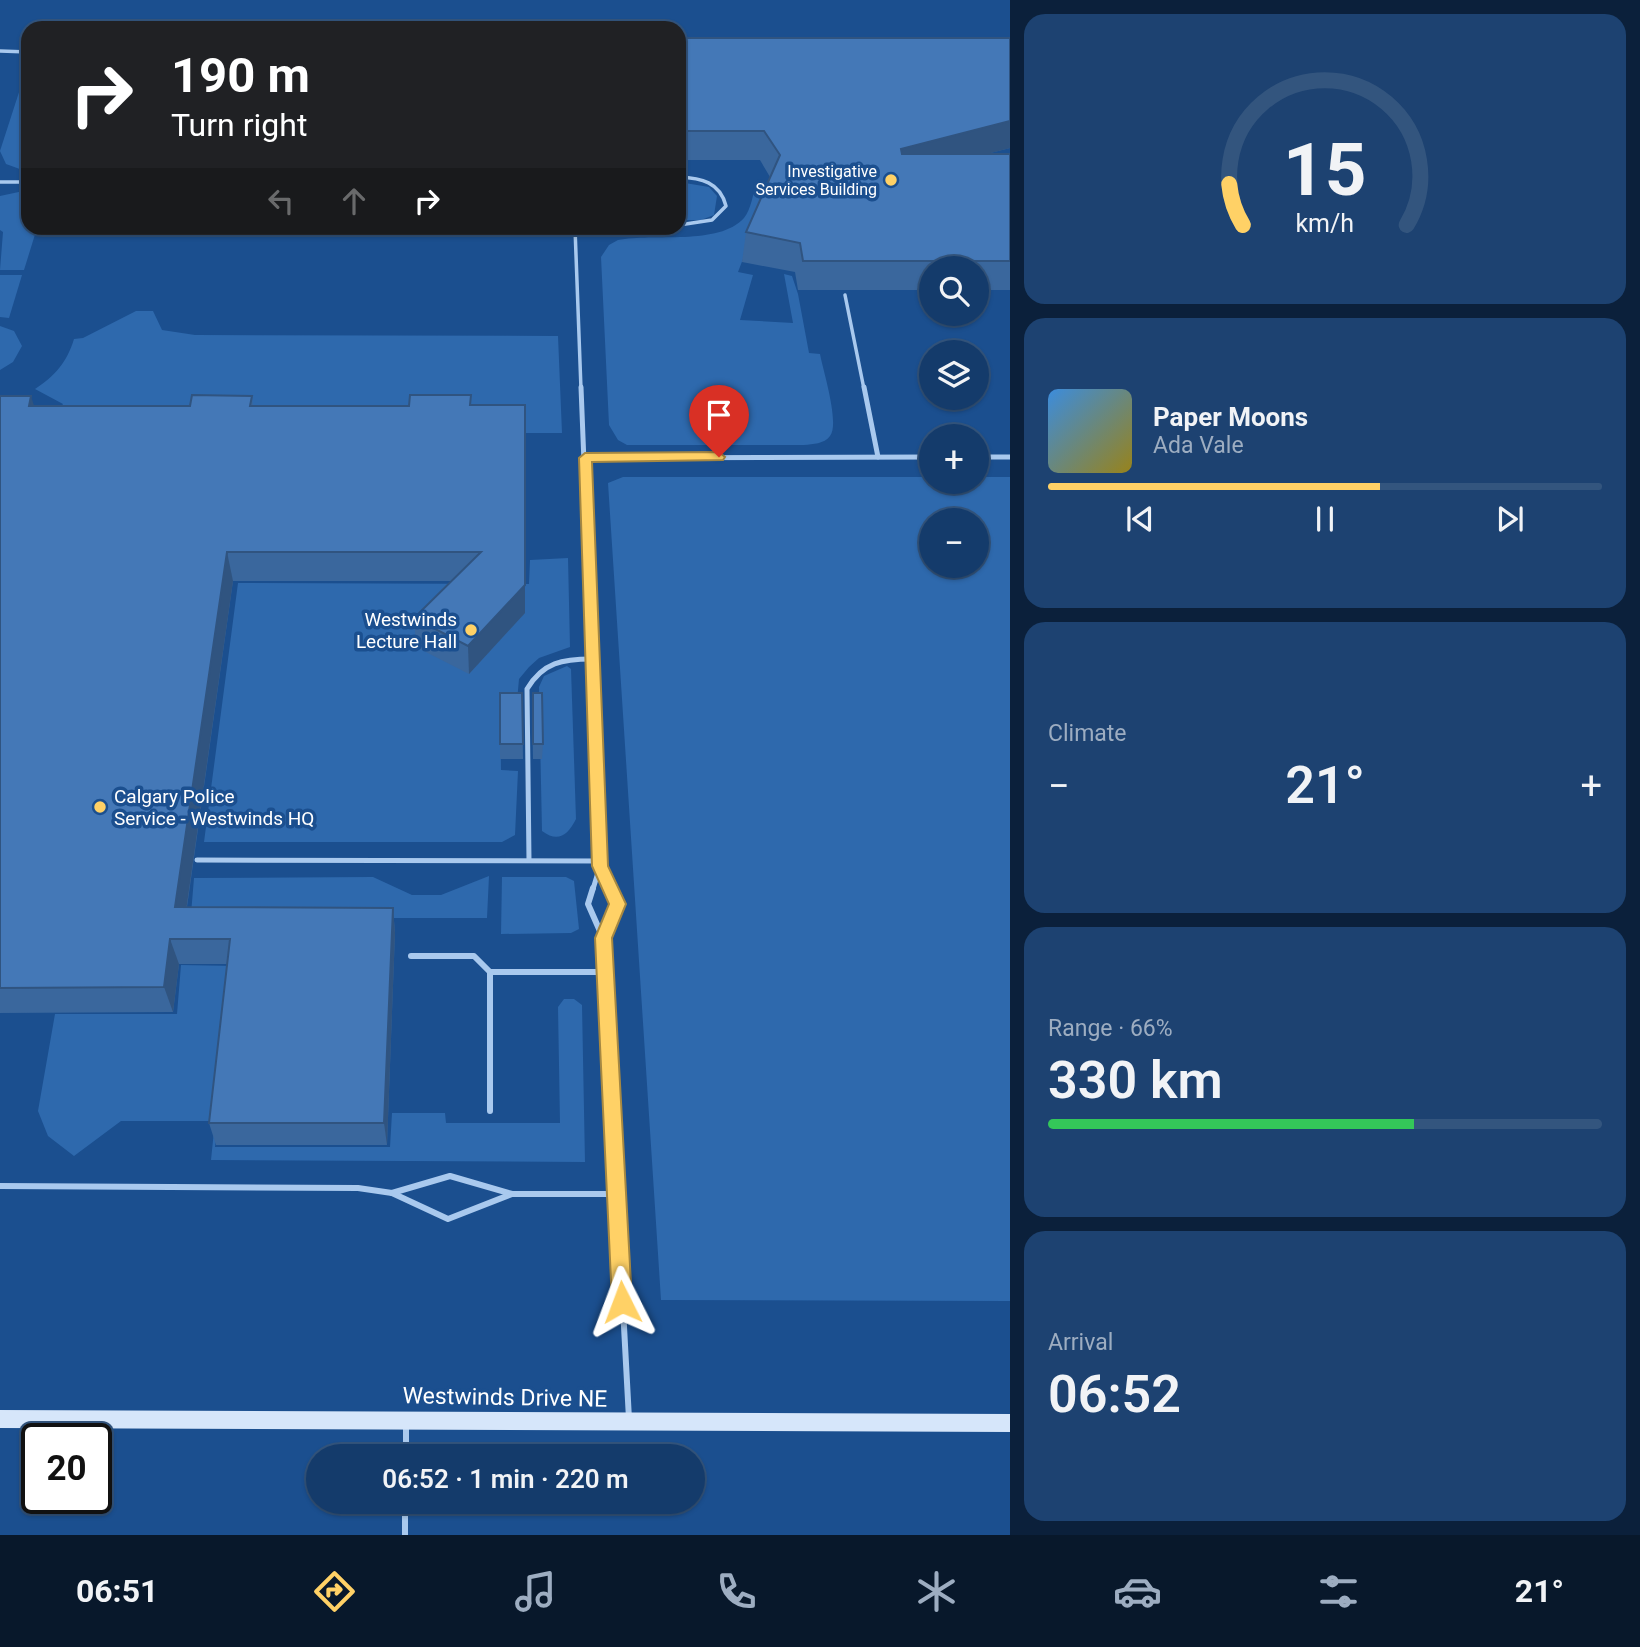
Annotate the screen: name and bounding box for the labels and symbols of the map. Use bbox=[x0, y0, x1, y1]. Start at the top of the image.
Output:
place label: Investigative Services Building bbox=[755, 162, 877, 199]
marker: Investigative Services Building bbox=[883, 172, 899, 188]
pin bbox=[689, 385, 749, 457]
place label: Westwinds Lecture Hall bbox=[356, 608, 457, 653]
marker: Westwinds Lecture Hall bbox=[463, 622, 479, 638]
place label: Calgary Police Service - Westwinds HQ bbox=[114, 785, 314, 830]
marker: Calgary Police Service - Westwinds HQ bbox=[92, 799, 108, 815]
position arrow bbox=[585, 1265, 659, 1339]
street label: Westwinds Drive NE bbox=[402, 1382, 608, 1413]
speed limit sign: 20 bbox=[21, 1423, 112, 1514]

